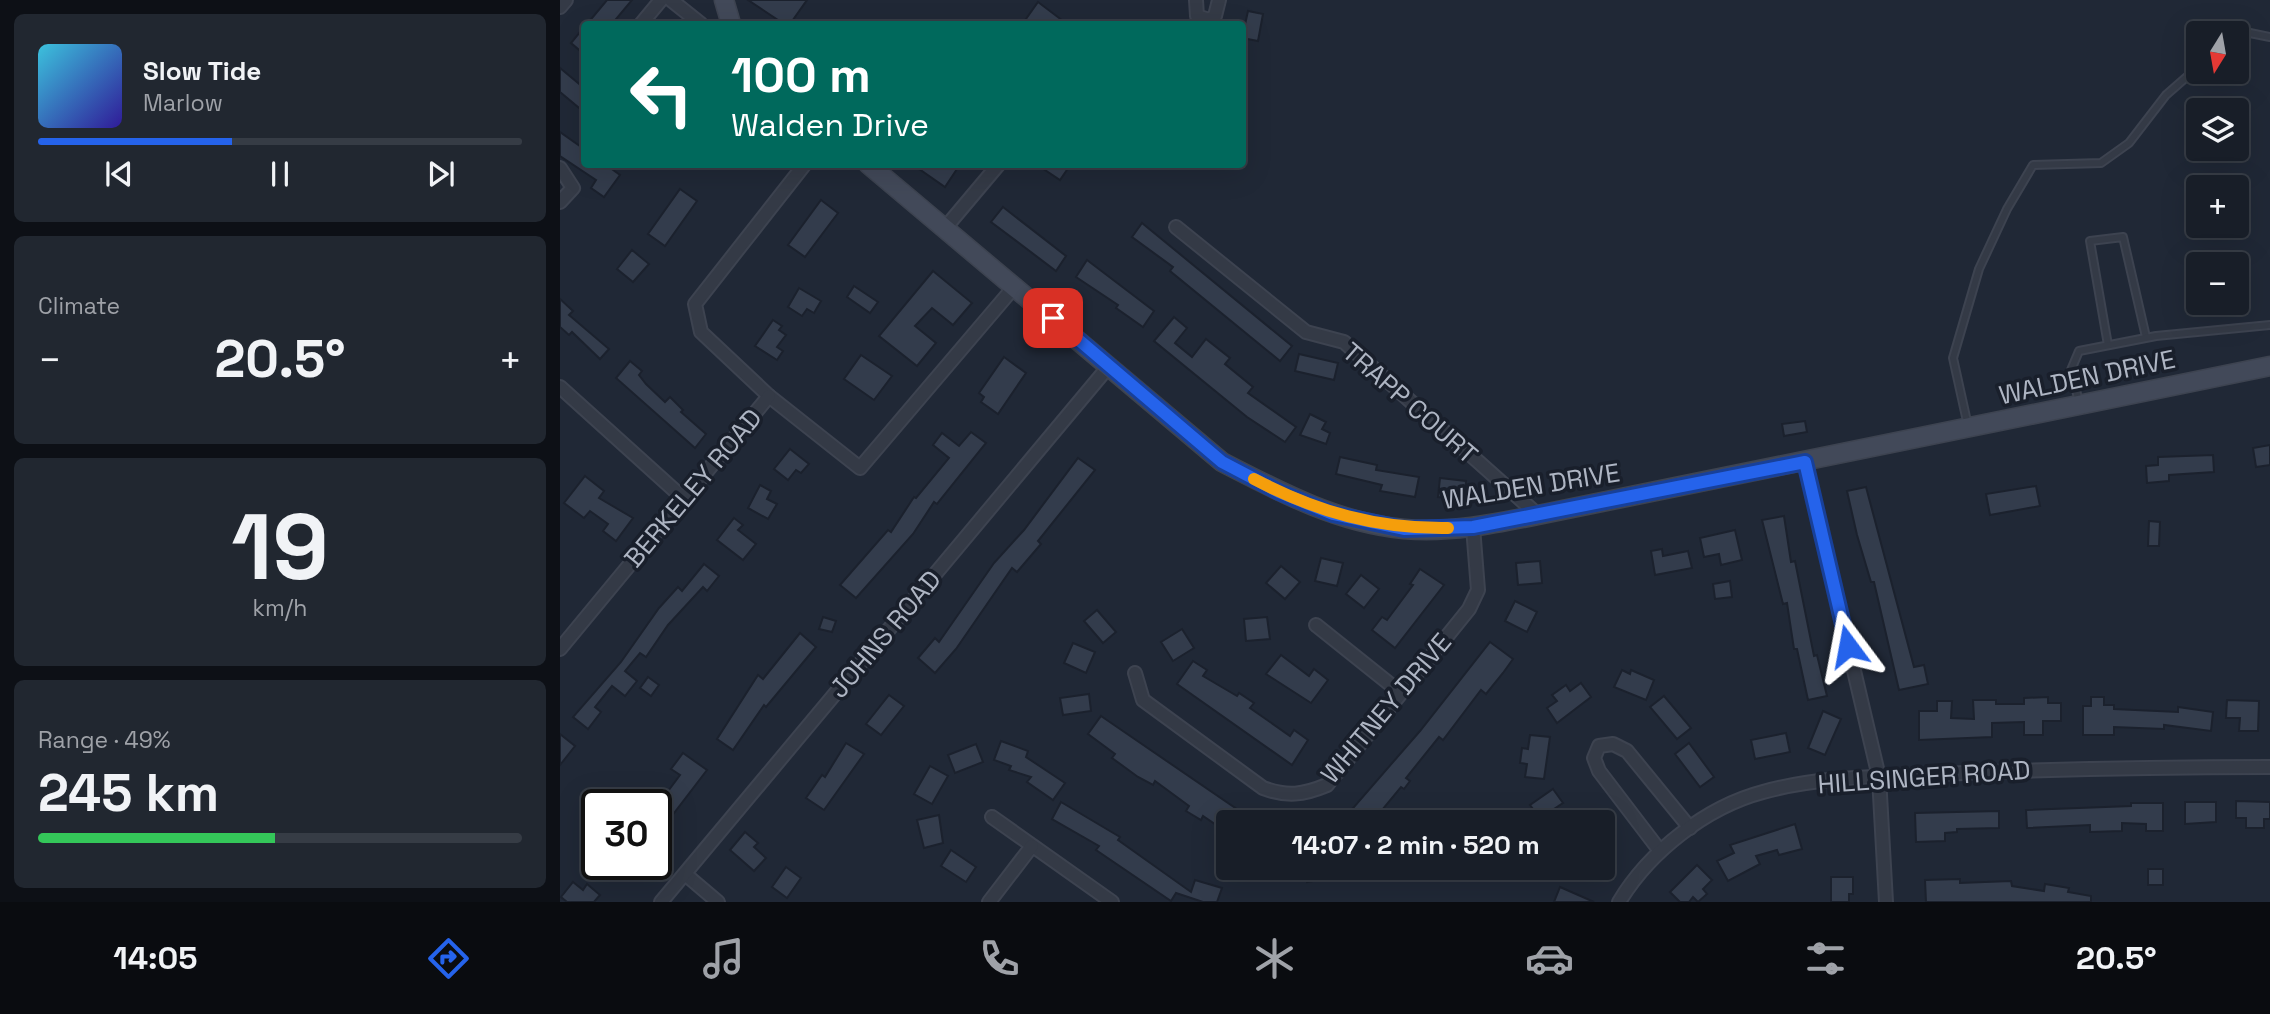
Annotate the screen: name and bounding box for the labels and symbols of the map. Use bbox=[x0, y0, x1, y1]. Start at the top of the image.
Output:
north arrow bbox=[2186, 21, 2249, 84]
pin bbox=[1023, 288, 1083, 348]
street label: TRAPP COURT bbox=[1335, 335, 1485, 471]
street label: WALDEN DRIVE bbox=[1996, 342, 2178, 412]
street label: BERKELEY ROAD bbox=[617, 402, 769, 574]
street label: WALDEN DRIVE bbox=[1440, 455, 1622, 517]
street label: JOHNS ROAD bbox=[822, 563, 948, 705]
position arrow bbox=[1811, 609, 1885, 683]
street label: WHITNEY DRIVE bbox=[1313, 626, 1459, 790]
street label: HILLSINGER ROAD bbox=[1816, 753, 2032, 801]
speed limit sign: 30 bbox=[581, 789, 672, 880]

